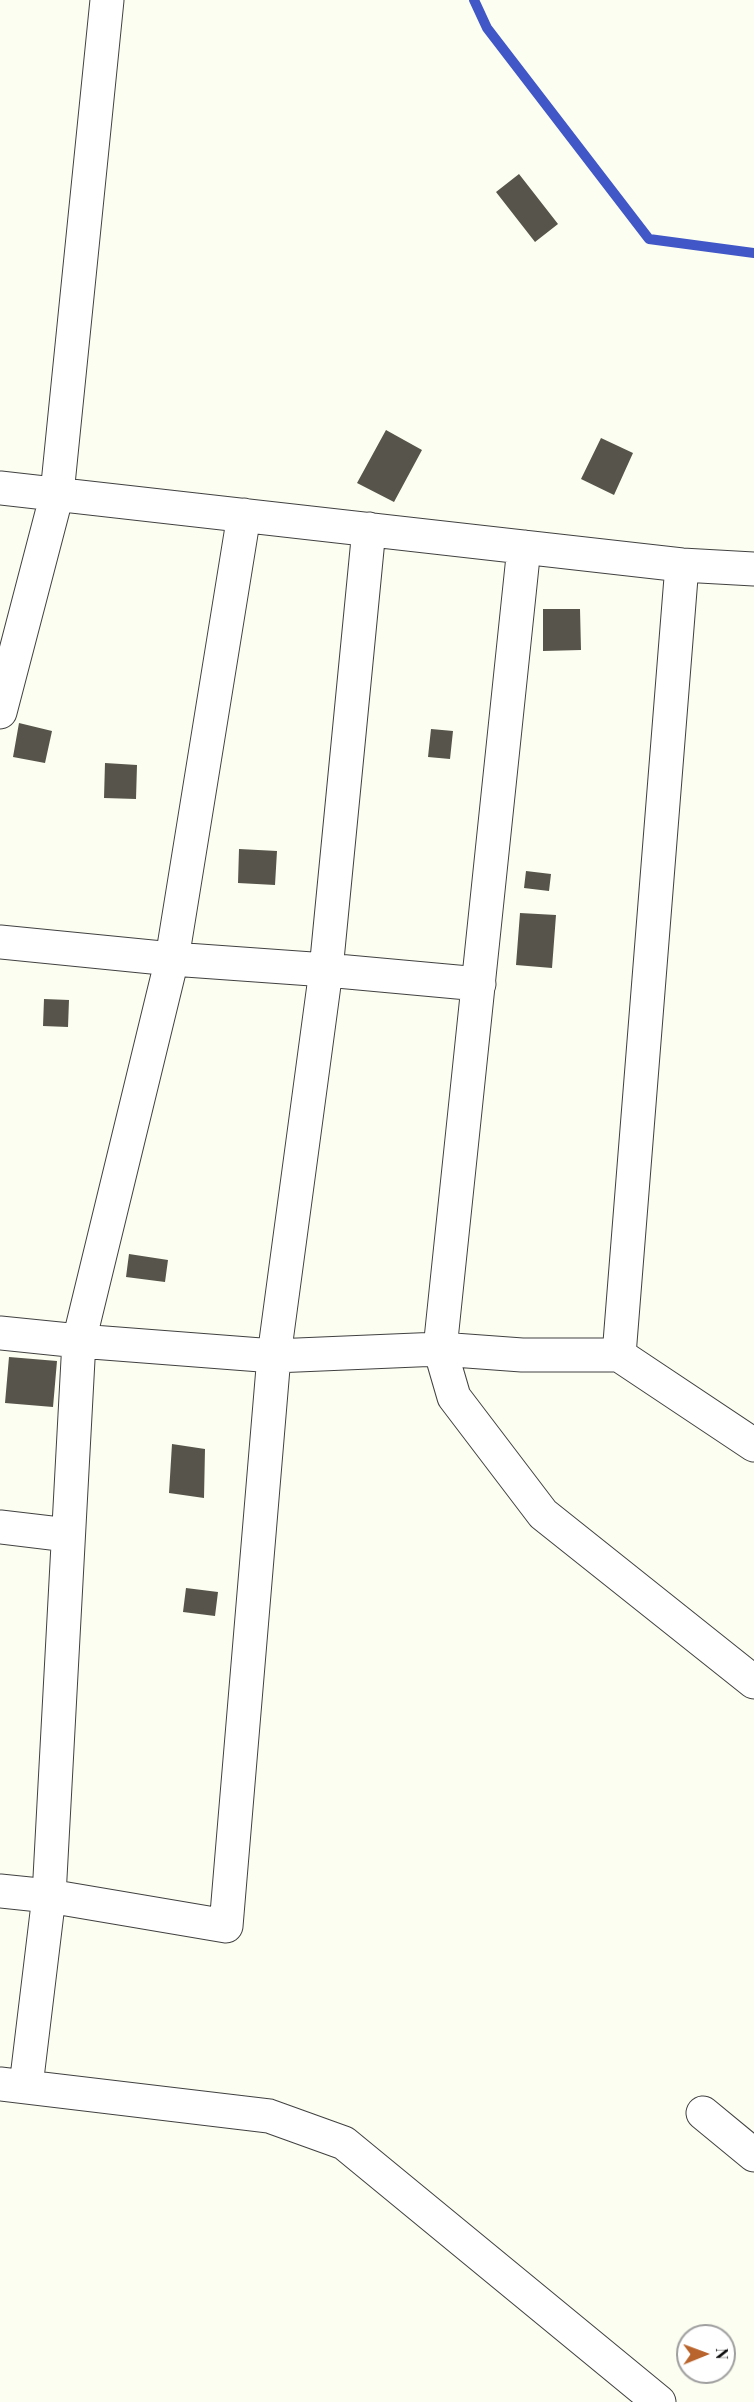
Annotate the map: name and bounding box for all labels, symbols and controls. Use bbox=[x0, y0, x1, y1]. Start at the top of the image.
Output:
north arrow bbox=[676, 2324, 736, 2384]
text: N bbox=[712, 2348, 733, 2360]

